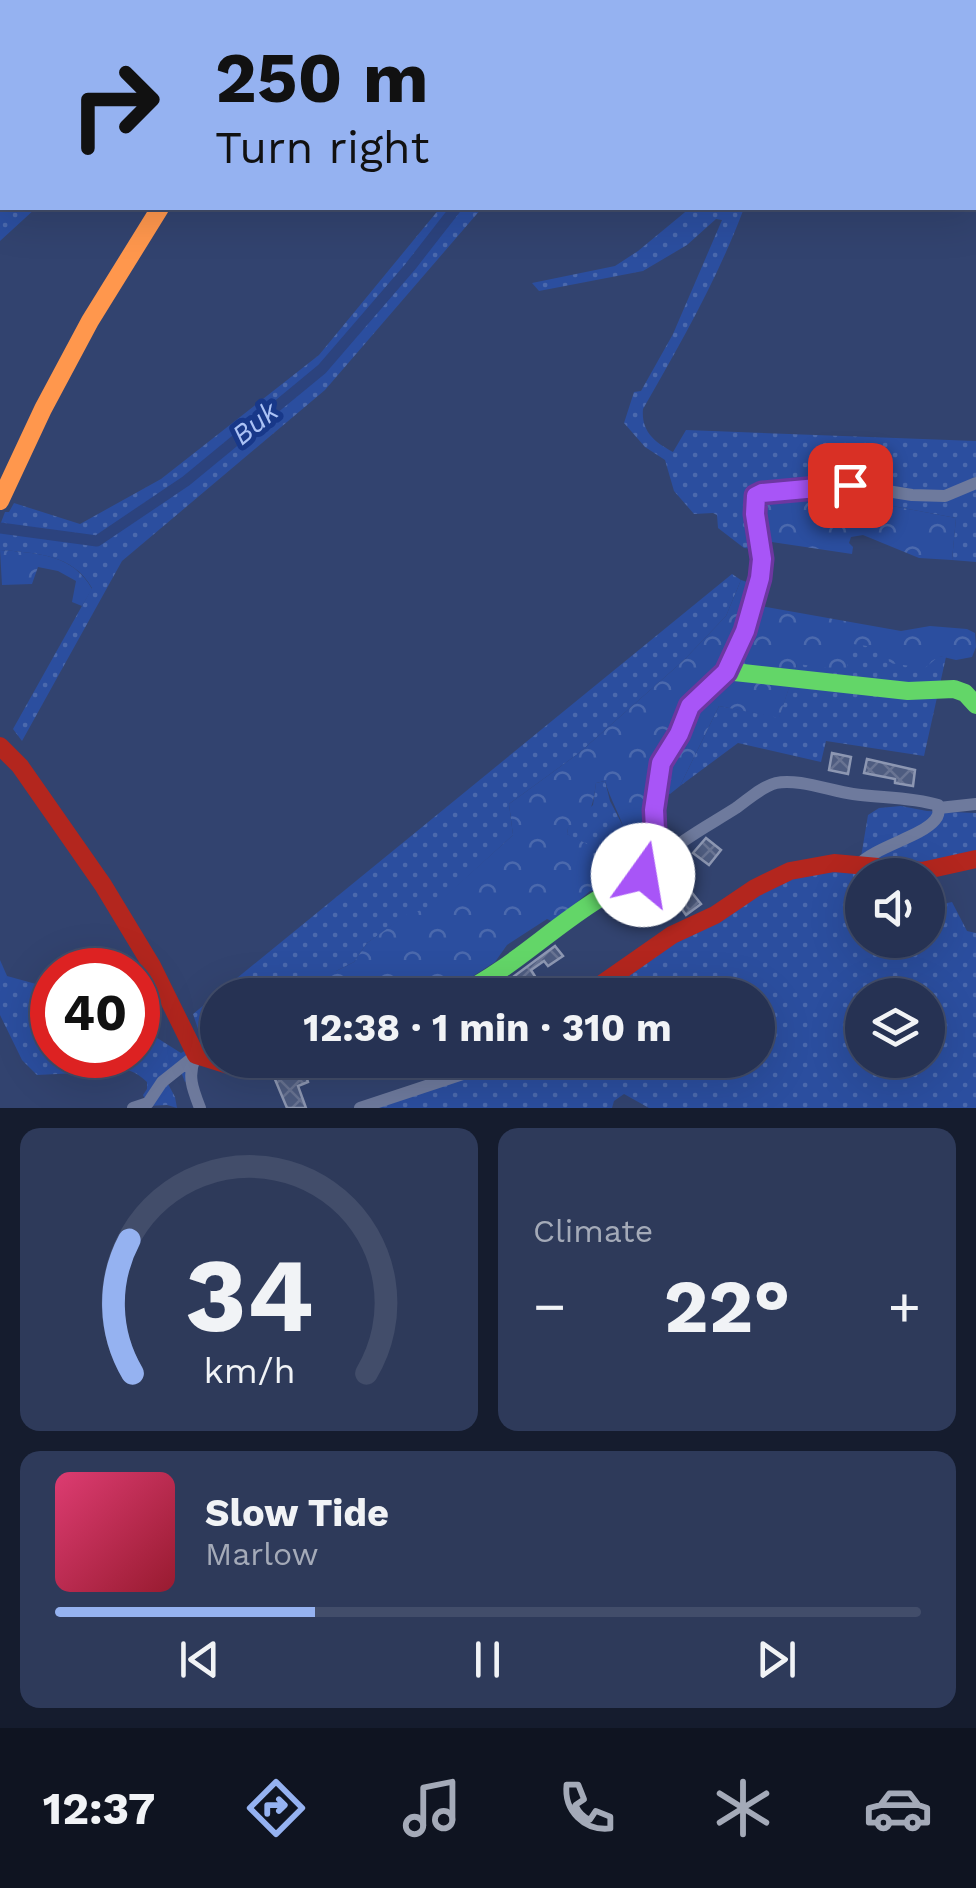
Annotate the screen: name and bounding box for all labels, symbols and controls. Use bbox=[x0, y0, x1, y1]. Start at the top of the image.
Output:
text: 250 m bbox=[215, 37, 429, 119]
icon: right bbox=[50, 40, 180, 170]
text: Turn right bbox=[215, 121, 429, 174]
water label: Buk bbox=[225, 394, 285, 452]
pin bbox=[808, 443, 893, 528]
icon: arrive bbox=[823, 458, 878, 513]
position arrow bbox=[591, 823, 695, 927]
map controls bbox=[845, 858, 945, 1078]
button: sound bbox=[845, 858, 945, 958]
speed limit sign: 40 bbox=[30, 948, 160, 1078]
button: layers bbox=[845, 978, 945, 1078]
text: 12:38 · 1 min · 310 m bbox=[303, 1006, 672, 1050]
text: Climate bbox=[533, 1212, 653, 1250]
text: 34 bbox=[185, 1234, 313, 1356]
text: 22° bbox=[664, 1262, 790, 1350]
text: − bbox=[533, 1274, 566, 1338]
text: + bbox=[888, 1274, 921, 1338]
text: km/h bbox=[203, 1350, 295, 1392]
text: Slow Tide bbox=[205, 1491, 389, 1535]
text: Marlow bbox=[205, 1535, 319, 1573]
icon: previous bbox=[172, 1632, 227, 1687]
icon: pause bbox=[460, 1632, 515, 1687]
icon: next bbox=[749, 1632, 804, 1687]
icon: directions bbox=[241, 1773, 311, 1843]
icon: music bbox=[397, 1773, 467, 1843]
icon: phone bbox=[552, 1773, 622, 1843]
icon: climate bbox=[708, 1773, 778, 1843]
icon: car bbox=[863, 1773, 933, 1843]
text: 12:37 bbox=[43, 1782, 155, 1835]

